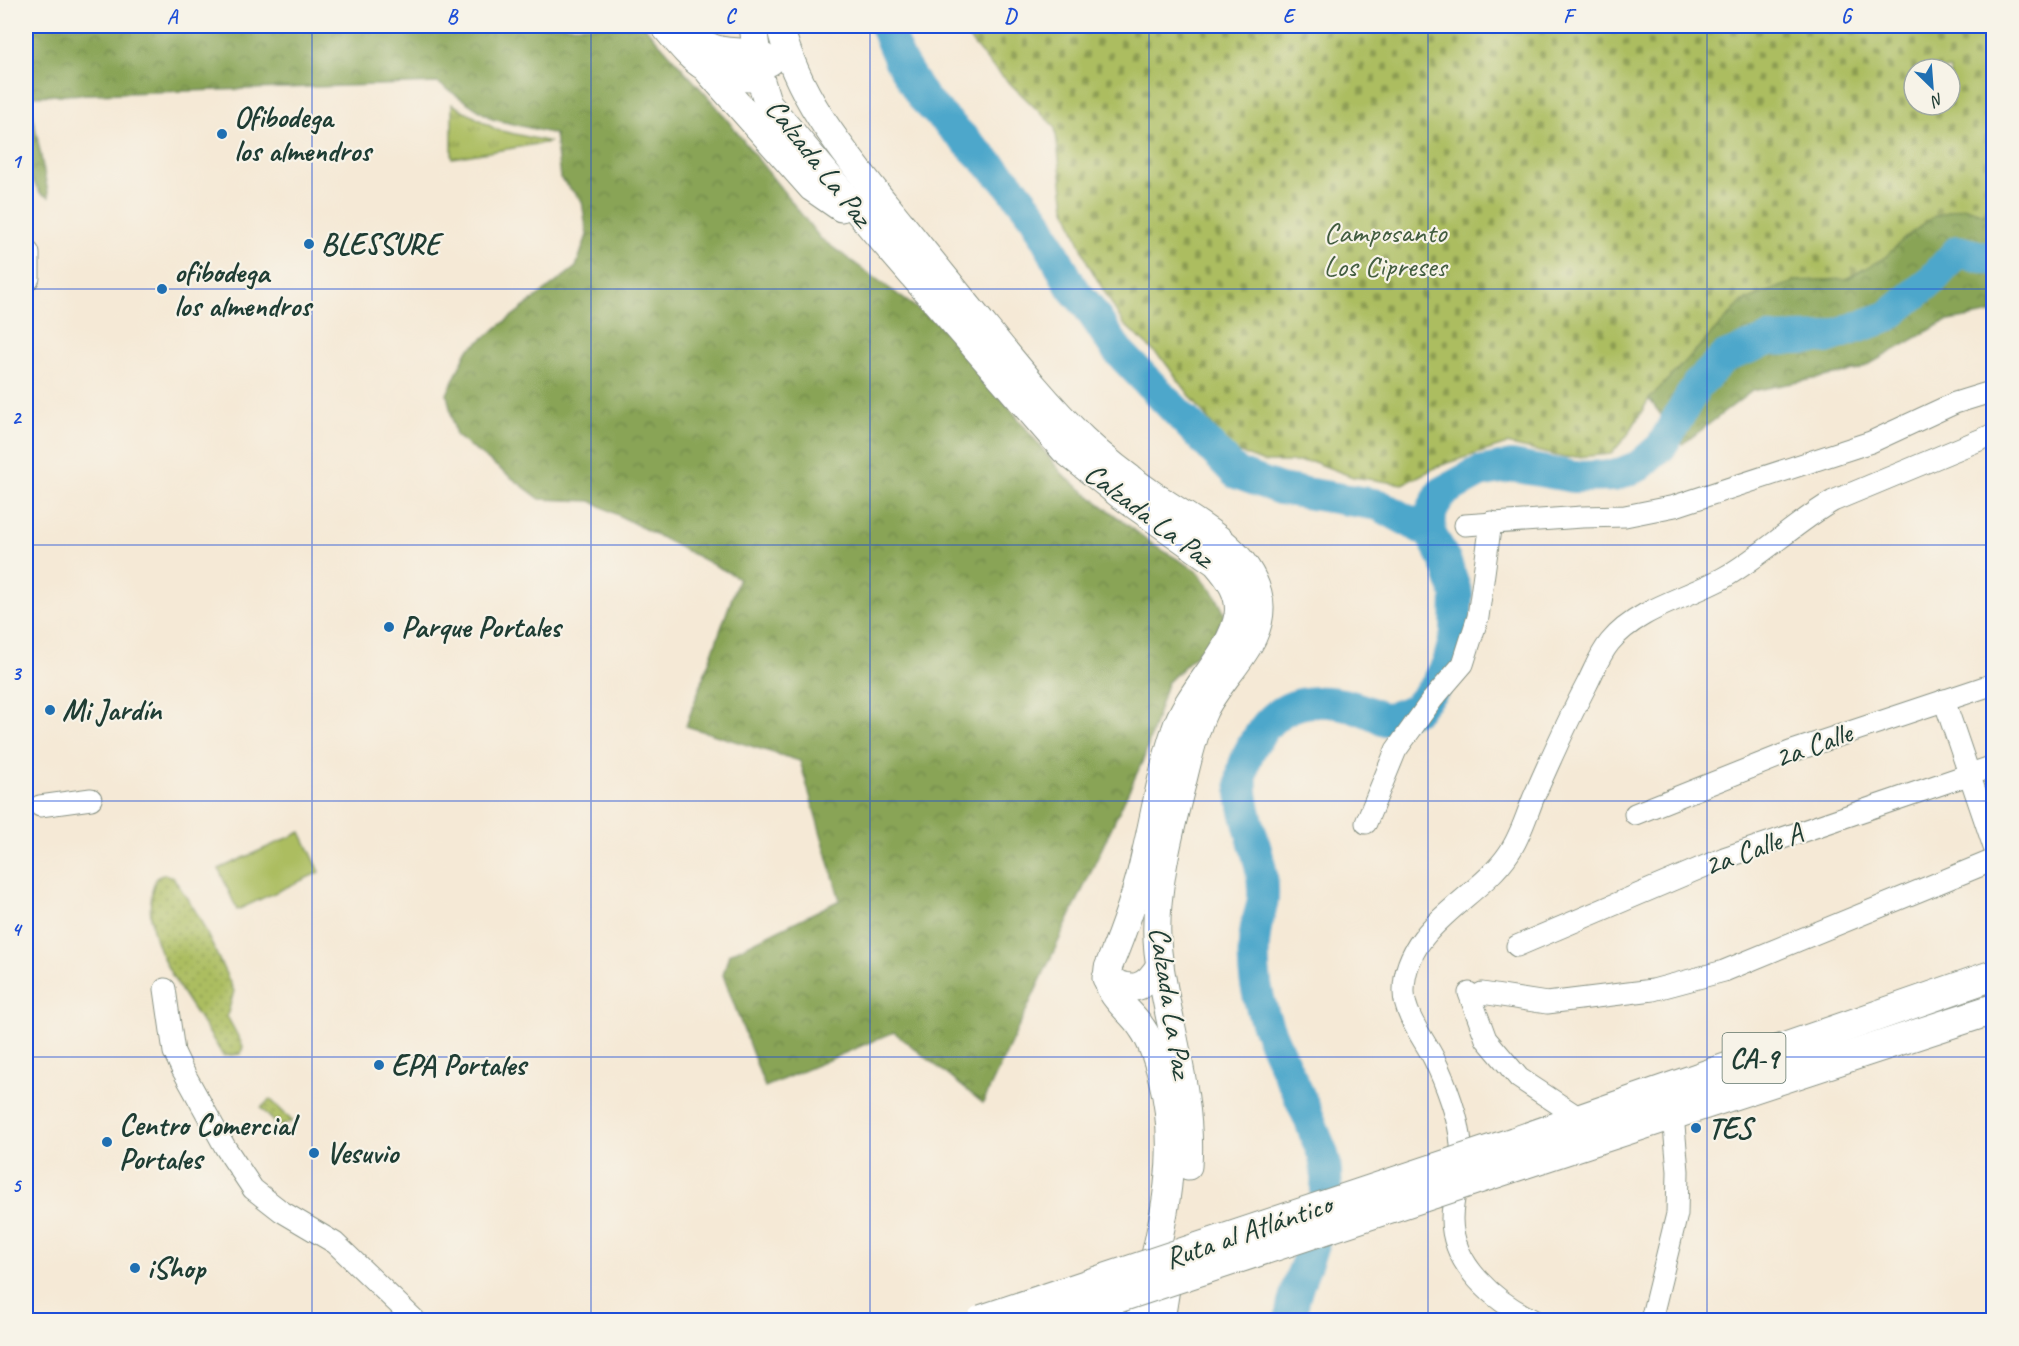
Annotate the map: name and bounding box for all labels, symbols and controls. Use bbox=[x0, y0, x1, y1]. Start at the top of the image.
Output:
text: A bbox=[167, 4, 179, 29]
text: B bbox=[447, 4, 459, 29]
text: C bbox=[725, 4, 737, 29]
text: D bbox=[1004, 4, 1018, 29]
text: E bbox=[1283, 4, 1297, 29]
text: F bbox=[1563, 4, 1577, 29]
text: G bbox=[1841, 4, 1854, 29]
north arrow bbox=[1902, 57, 1962, 117]
text: N bbox=[1926, 89, 1947, 112]
street label: Calzada La Paz bbox=[757, 90, 883, 236]
place label: Ofibodega los almendros bbox=[234, 98, 374, 170]
marker: Ofibodega los almendros bbox=[215, 127, 229, 141]
text: 1 bbox=[12, 149, 23, 174]
park label: Camposanto Los Cipreses bbox=[1323, 213, 1449, 285]
place label: BLESSURE bbox=[321, 225, 445, 263]
marker: BLESSURE bbox=[302, 237, 316, 251]
place label: ofibodega los almendros bbox=[174, 253, 314, 325]
marker: ofibodega los almendros bbox=[155, 282, 169, 296]
text: 2 bbox=[12, 405, 23, 430]
street label: Calzada La Paz bbox=[1077, 454, 1224, 578]
place label: Parque Portales bbox=[401, 608, 564, 646]
marker: Parque Portales bbox=[382, 620, 396, 634]
text: 3 bbox=[12, 661, 23, 686]
place label: Mi Jardín bbox=[62, 691, 163, 729]
marker: Mi Jardín bbox=[43, 703, 57, 717]
street label: 2a Calle bbox=[1769, 713, 1859, 777]
street label: 2a Calle A bbox=[1698, 813, 1809, 884]
text: 4 bbox=[12, 917, 24, 942]
street label: Calzada La Paz bbox=[1140, 924, 1202, 1084]
road number: CA-9 bbox=[1722, 1033, 1786, 1083]
place label: EPA Portales bbox=[391, 1046, 529, 1084]
marker: EPA Portales bbox=[372, 1058, 386, 1072]
place label: Centro Comercial Portales bbox=[119, 1106, 300, 1178]
place label: TES bbox=[1708, 1109, 1756, 1147]
marker: TES bbox=[1689, 1121, 1703, 1135]
place label: Vesuvio bbox=[326, 1134, 400, 1172]
marker: Centro Comercial Portales bbox=[100, 1135, 114, 1149]
marker: Vesuvio bbox=[307, 1146, 321, 1160]
text: 5 bbox=[12, 1173, 23, 1198]
street label: Ruta al Atlántico bbox=[1159, 1184, 1340, 1277]
place label: iShop bbox=[147, 1249, 207, 1287]
marker: iShop bbox=[128, 1261, 142, 1275]

